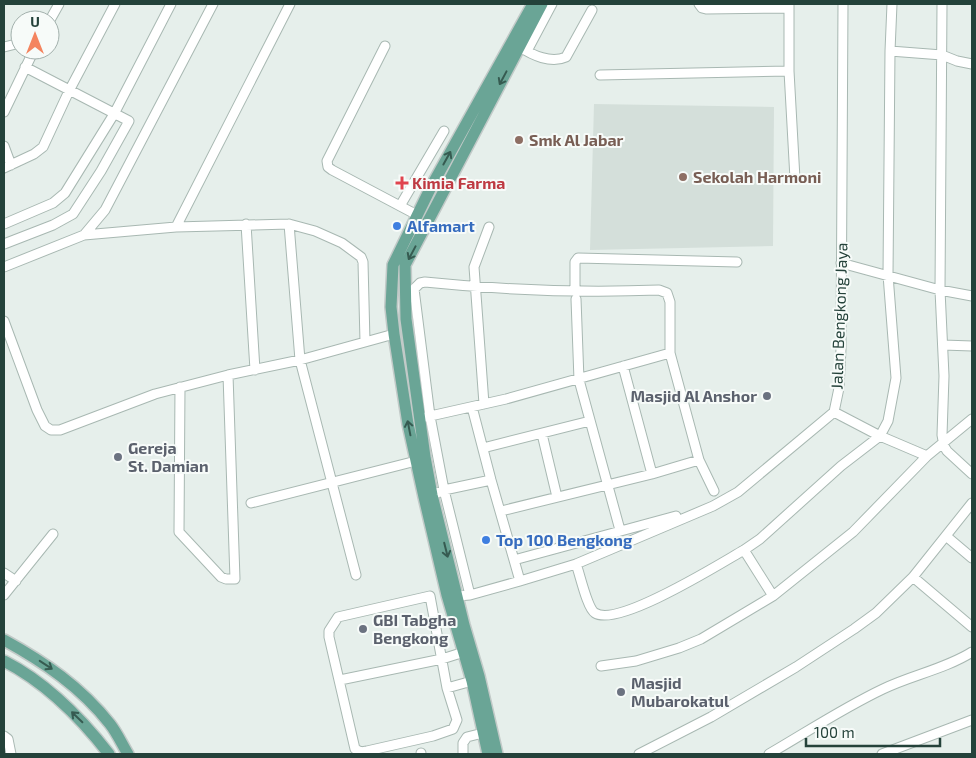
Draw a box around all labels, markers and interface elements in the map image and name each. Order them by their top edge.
north arrow [10,10,60,60]
text: U [30,13,40,30]
one-way arrow [498,70,508,85]
place label: Smk Al Jabar [529,130,624,149]
marker: Smk Al Jabar [513,134,525,146]
one-way arrow [443,151,453,165]
place label: Sekolah Harmoni [693,167,822,186]
marker: Sekolah Harmoni [677,171,689,183]
place label: Kimia Farma [412,173,505,192]
marker: Kimia Farma [396,177,408,189]
place label: Alfamart [407,216,475,235]
marker: Alfamart [391,220,403,232]
street label: Jalan Bengkong Jaya [826,242,851,390]
one-way arrow [407,245,416,260]
place label: Masjid Al Anshor [630,386,757,405]
marker: Masjid Al Anshor [761,390,773,402]
one-way arrow [404,421,414,437]
place label: Gereja St. Damian [128,438,209,475]
marker: Gereja St. Damian [112,451,124,463]
place label: Top 100 Bengkong [496,530,633,549]
marker: Top 100 Bengkong [480,534,492,546]
one-way arrow [442,542,451,558]
place label: GBI Tabgha Bengkong [373,610,456,647]
marker: GBI Tabgha Bengkong [357,623,369,635]
one-way arrow [38,660,52,670]
place label: Masjid Mubarokatul [631,673,730,710]
marker: Masjid Mubarokatul [615,686,627,698]
one-way arrow [71,711,83,723]
scale bar [806,716,940,748]
text: 100 m [814,723,855,741]

